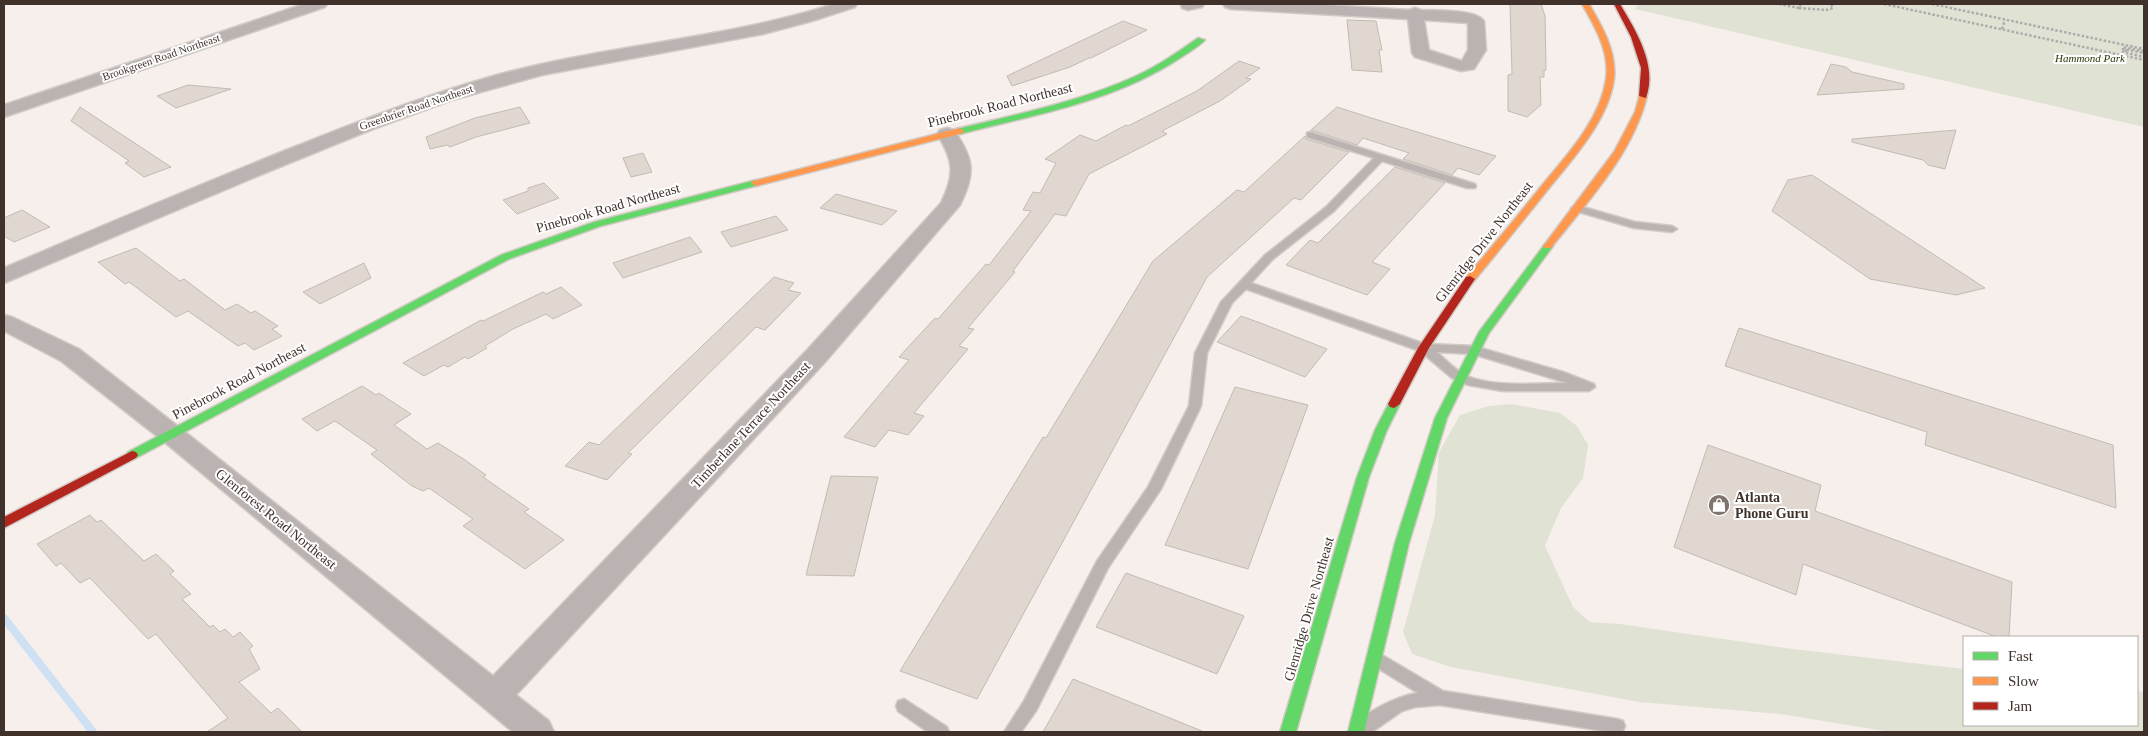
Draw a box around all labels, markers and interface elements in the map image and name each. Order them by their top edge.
street label: Brookgreen Road Northeast [101,31,221,83]
park label: Hammond Park [2054,52,2126,64]
street label: Pinebrook Road Northeast [926,80,1074,130]
street label: Greenbrier Road Northeast [358,82,474,132]
street label: Glenridge Drive Northeast [1432,178,1536,305]
street label: Pinebrook Road Northeast [535,180,682,236]
street label: Pinebrook Road Northeast [170,339,308,422]
street label: Timberlane Terrace Northeast [689,359,813,491]
street label: Glenforest Road Northeast [213,466,339,572]
place label: Atlanta Phone Guru [1735,490,1809,521]
shop icon: Atlanta Phone Guru [1707,493,1731,517]
street label: Glenridge Drive Northeast [1281,535,1337,683]
legend [1963,636,2138,726]
text: Fast [2008,648,2034,664]
text: Slow [2008,673,2039,689]
text: Jam [2008,698,2032,714]

